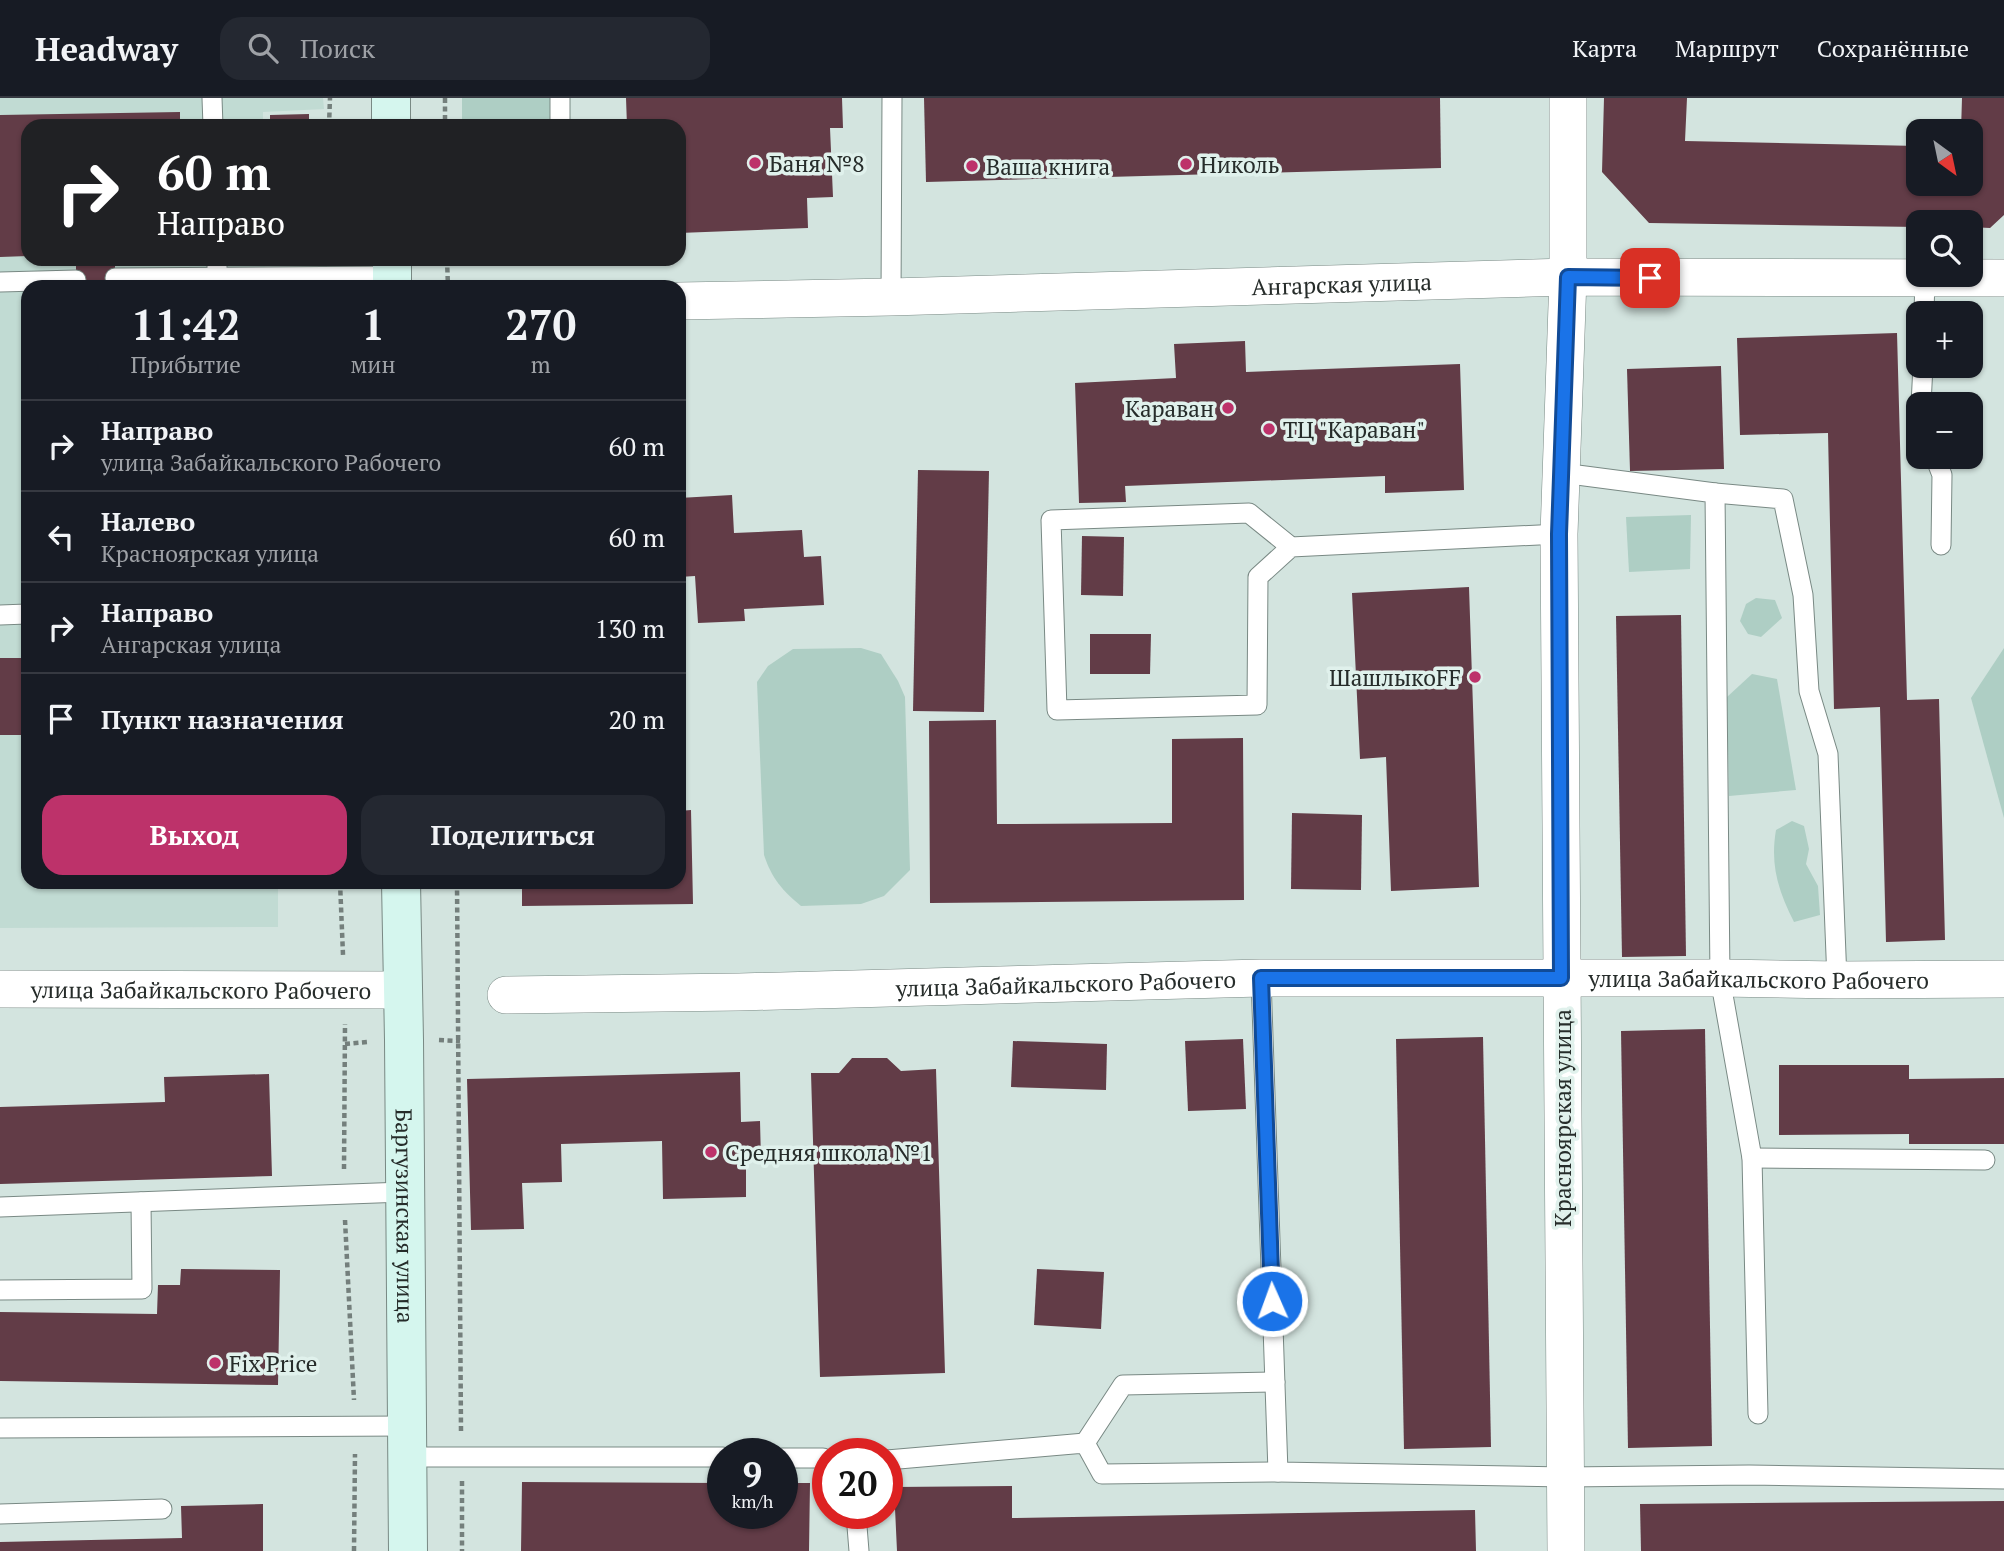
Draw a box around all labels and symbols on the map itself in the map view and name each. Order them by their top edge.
north arrow [1906,119,1983,196]
place label: Баня №8 [769,148,864,179]
place label: Николь [1200,149,1279,180]
place label: Ваша книга [986,151,1111,182]
marker: Баня №8 [747,155,763,171]
marker: Николь [1178,156,1194,172]
marker: Ваша книга [964,158,980,174]
pin [1620,248,1680,308]
street label: Ангарская улица [1251,266,1433,302]
place label: Караван [1125,393,1214,424]
marker: Караван [1220,400,1236,416]
place label: ТЦ "Караван" [1283,414,1425,445]
marker: ТЦ "Караван" [1261,421,1277,437]
place label: ШашлыкоFF [1329,662,1461,693]
marker: ШашлыкоFF [1467,669,1483,685]
street label: улица Забайкальского Рабочего [894,963,1236,1003]
street label: улица Забайкальского Рабочего [1588,963,1929,996]
street label: улица Забайкальского Рабочего [30,974,371,1005]
street label: Красноярская улица [1547,1009,1578,1227]
street label: Баргузинская улица [389,1108,422,1324]
place label: Средняя школа №1 [725,1137,933,1168]
marker: Средняя школа №1 [703,1144,719,1160]
position arrow [1235,1264,1309,1338]
place label: Fix Price [229,1348,317,1379]
marker: Fix Price [207,1355,223,1371]
speed limit sign: 20 [812,1438,903,1529]

